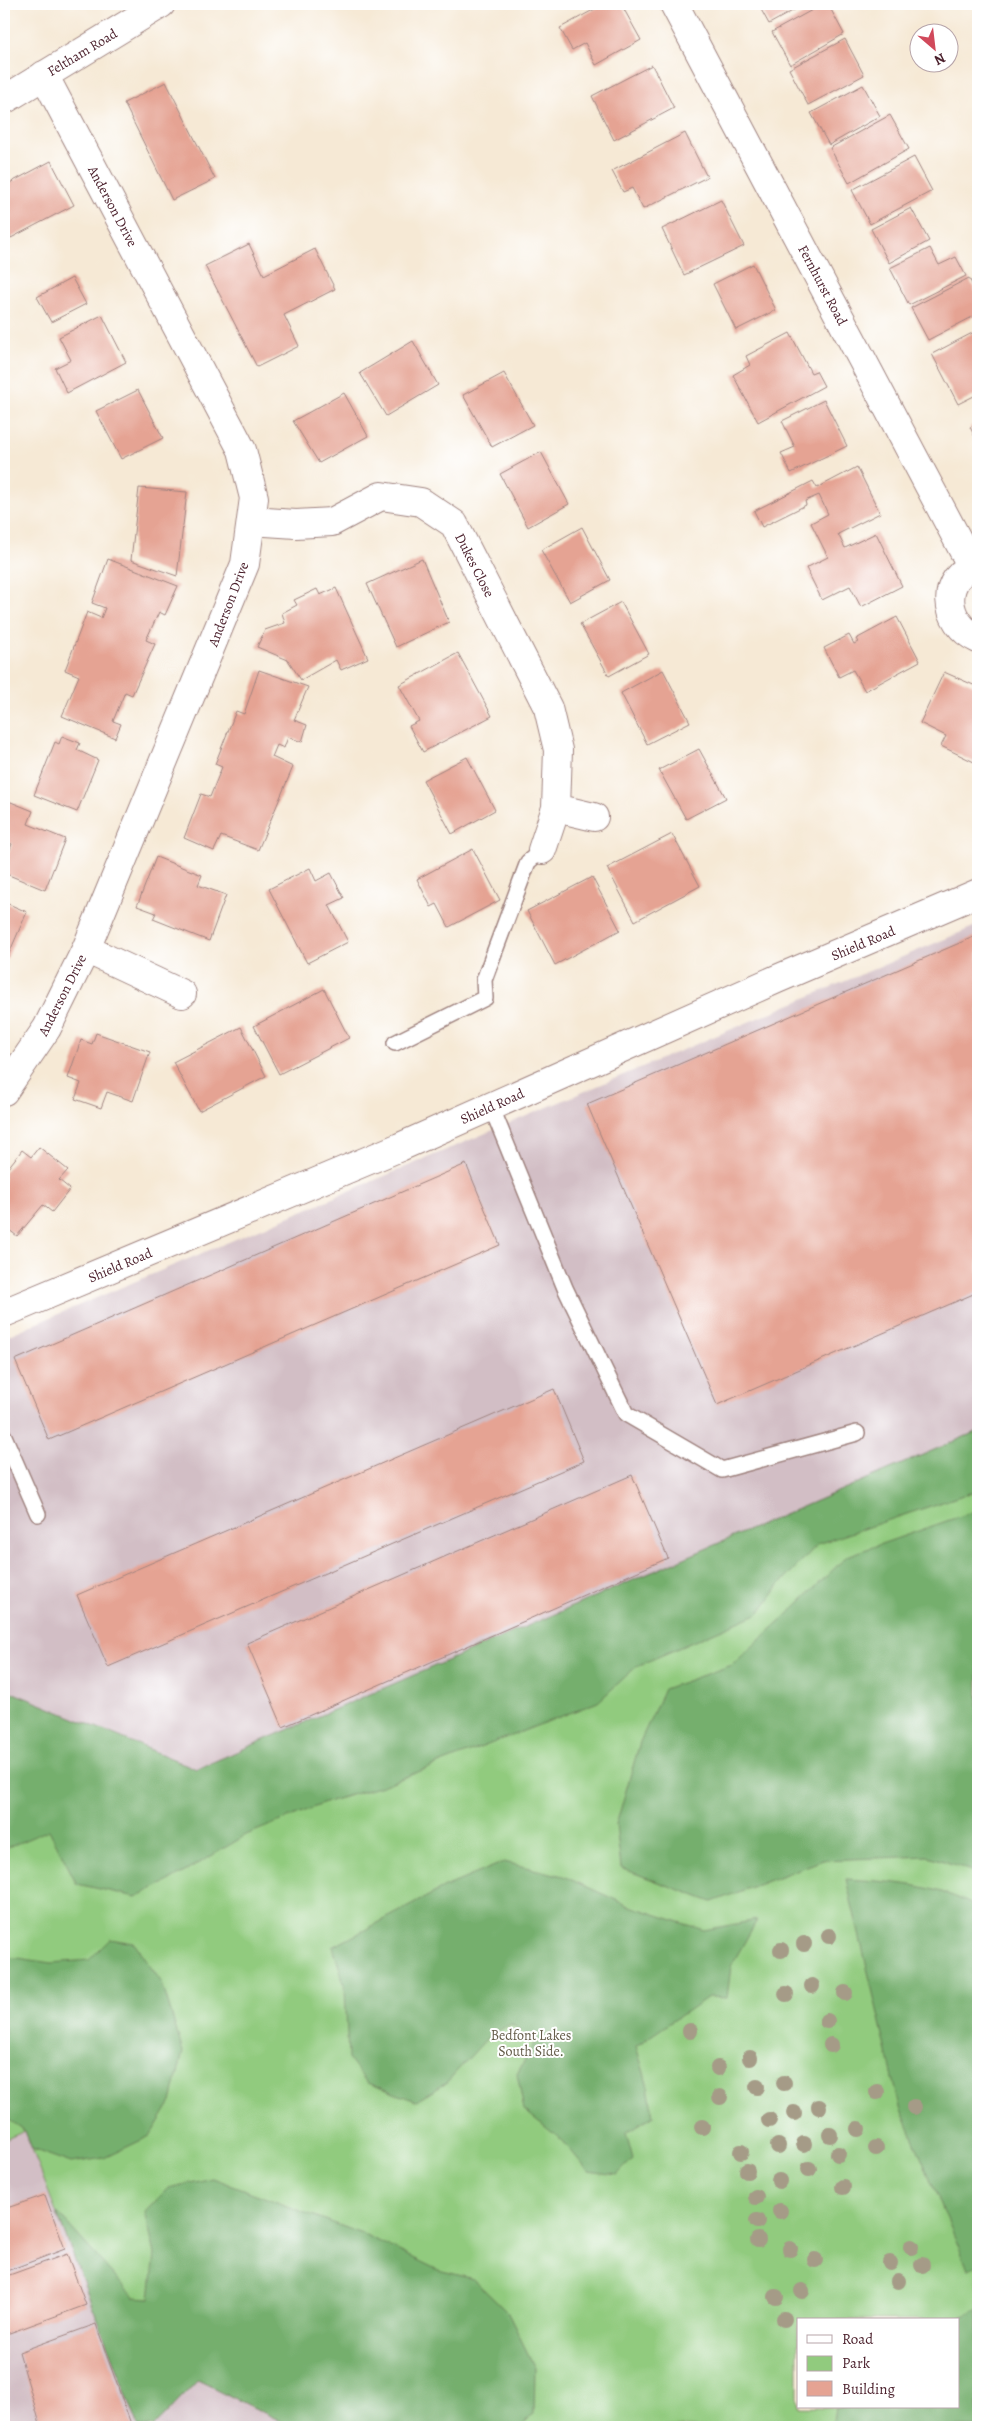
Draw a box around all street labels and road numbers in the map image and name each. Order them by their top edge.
street label: Feltham Road [44,24,121,81]
street label: Anderson Drive [83,162,142,250]
street label: Fernhurst Road [793,242,852,329]
street label: Dukes Close [450,530,499,601]
street label: Anderson Drive [203,559,253,650]
street label: Shield Road [828,921,899,965]
street label: Anderson Drive [33,951,91,1040]
street label: Shield Road [457,1084,527,1129]
street label: Shield Road [85,1243,156,1287]

